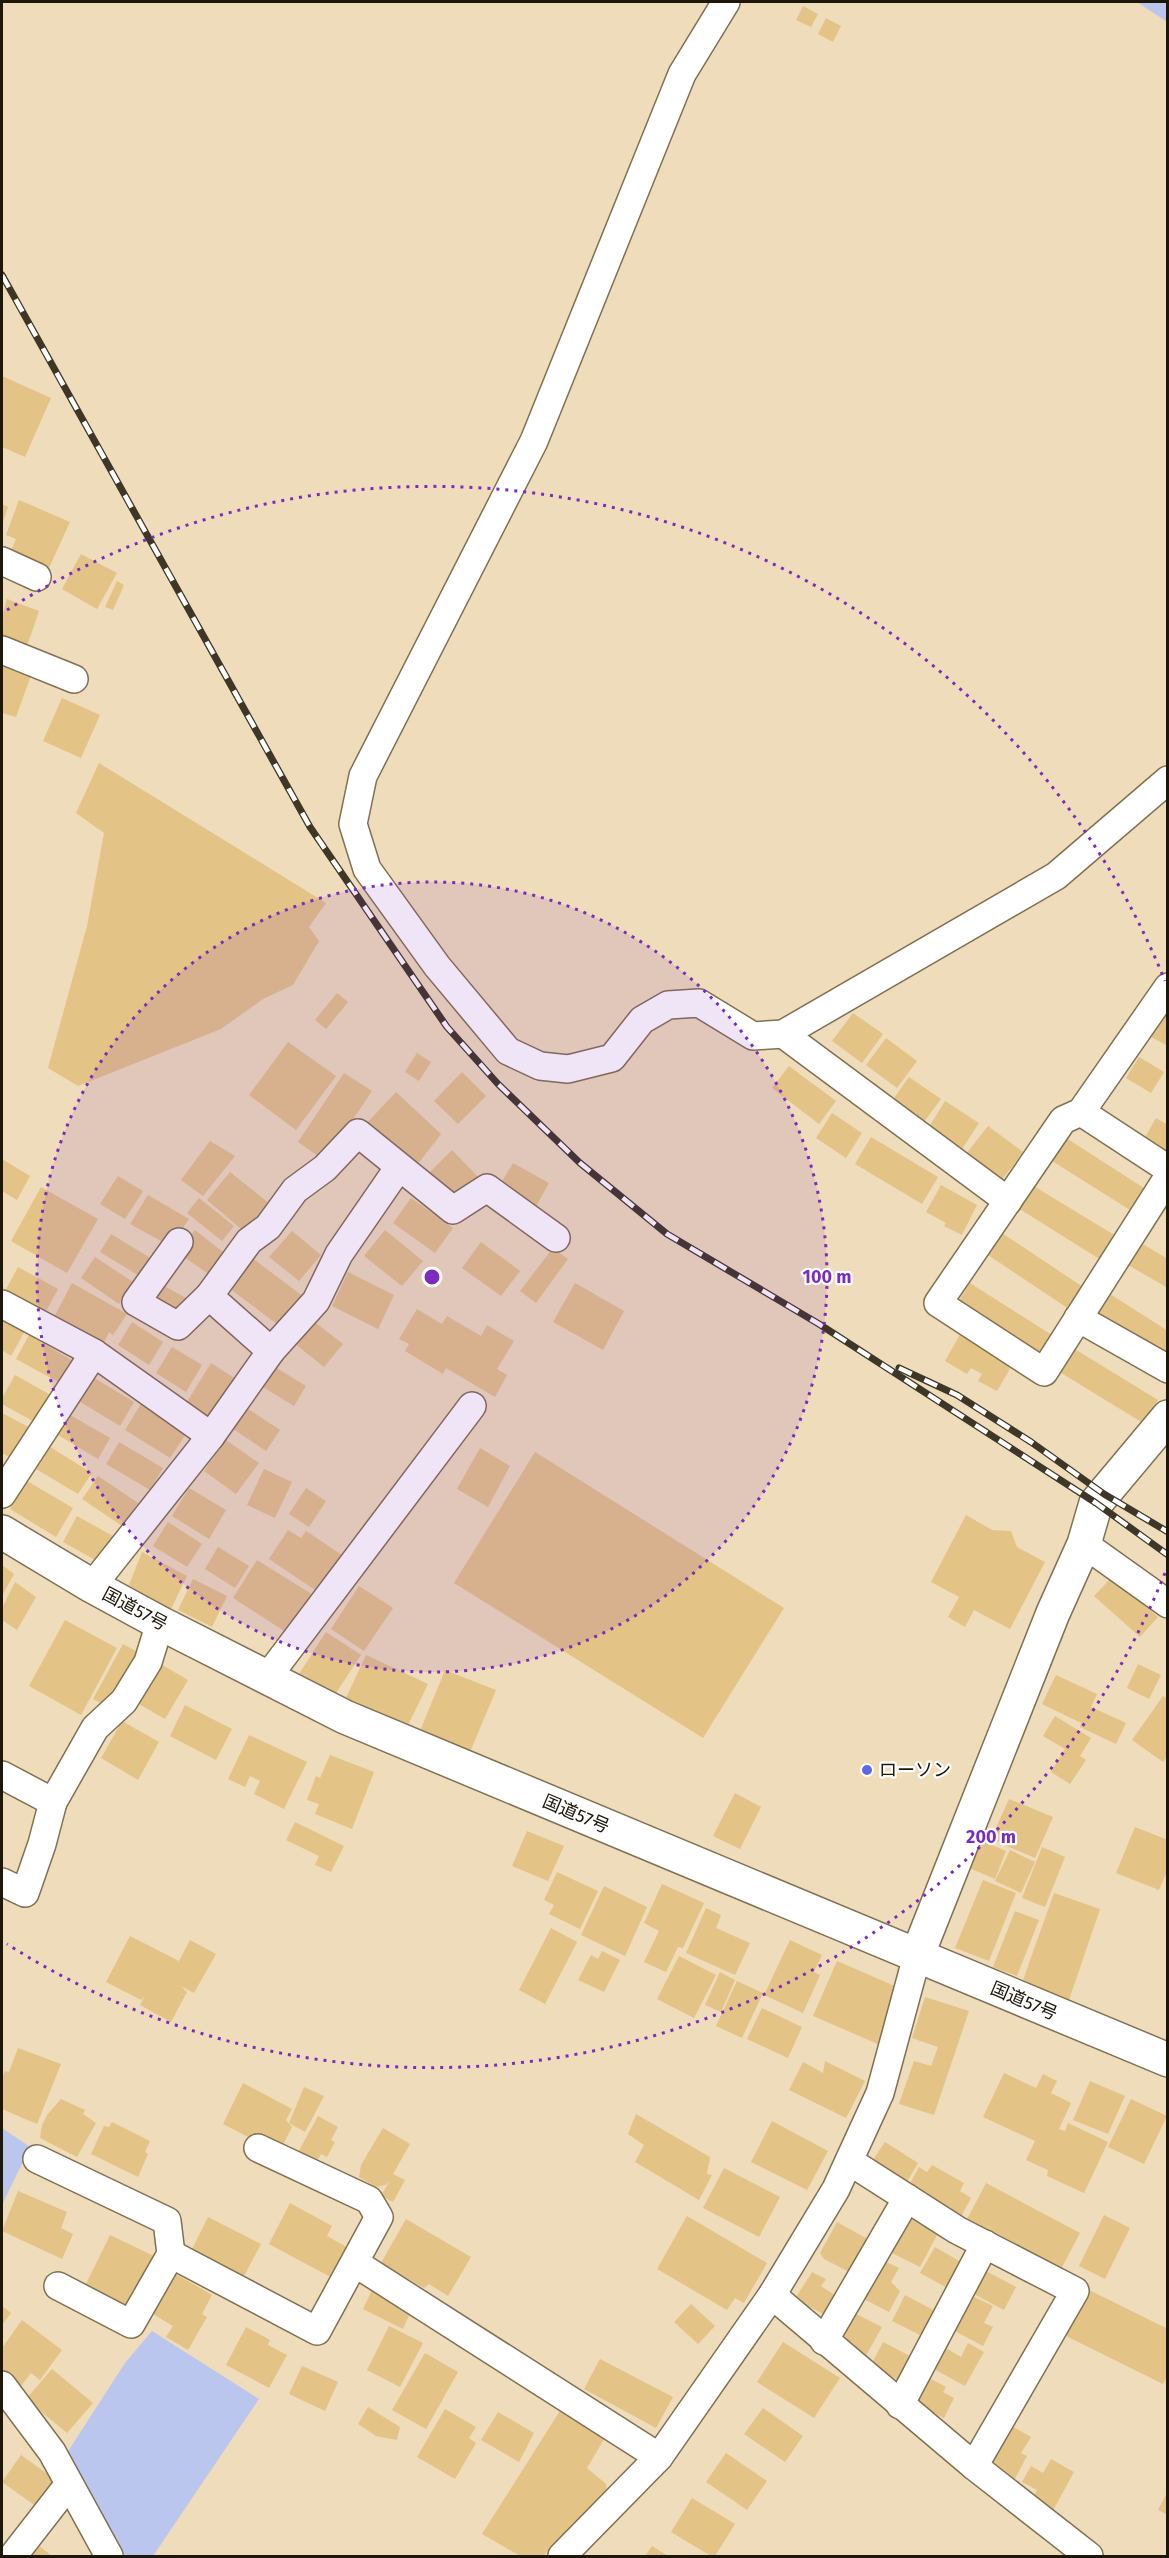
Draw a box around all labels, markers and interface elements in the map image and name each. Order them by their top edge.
text: 100 m [803,1266,851,1288]
centre of rings [422,1267,442,1287]
street label: 国道57号 [99,1583,171,1635]
place label: ローソン [879,1759,951,1781]
marker: ローソン [860,1763,874,1777]
street label: 国道57号 [539,1790,613,1838]
text: 200 m [966,1826,1016,1848]
street label: 国道57号 [987,1977,1061,2025]

